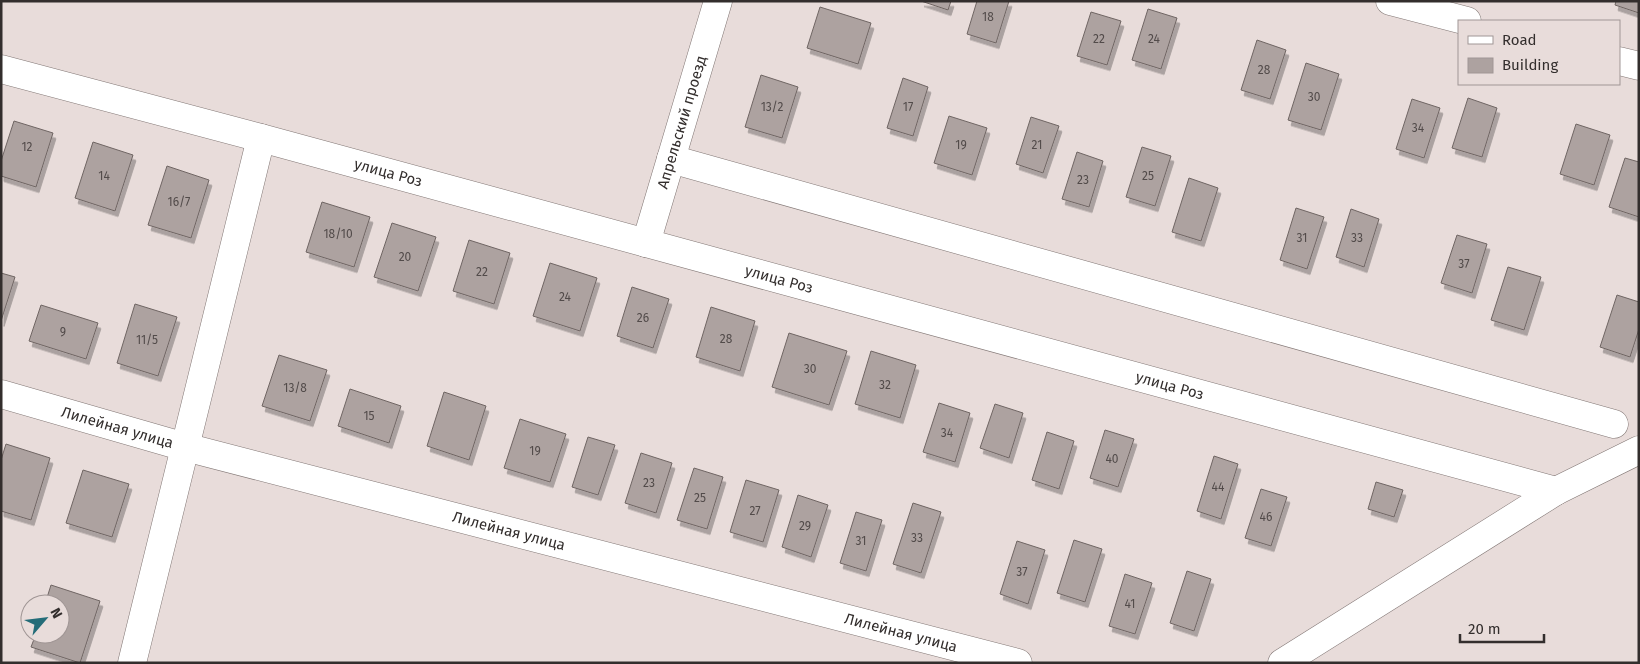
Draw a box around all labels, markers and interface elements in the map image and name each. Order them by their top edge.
house number: 18 [982,10,994,24]
legend [1458,20,1620,85]
text: Road [1502,31,1537,49]
house number: 22 [1093,32,1105,46]
house number: 24 [1148,32,1161,46]
street label: Апрельский проезд [654,54,710,191]
text: Building [1502,56,1558,74]
house number: 28 [1258,63,1271,77]
house number: 30 [1308,90,1321,104]
house number: 13/2 [761,100,783,114]
house number: 17 [903,100,913,114]
house number: 34 [1412,121,1425,135]
house number: 19 [955,138,967,152]
house number: 21 [1032,138,1042,152]
house number: 12 [21,140,33,154]
street label: улица Роз [352,155,424,191]
house number: 14 [98,169,110,183]
house number: 25 [1142,169,1154,183]
house number: 23 [1077,173,1089,187]
house number: 16/7 [168,195,190,209]
house number: 18/10 [323,227,353,241]
house number: 31 [1297,231,1307,245]
house number: 33 [1351,231,1363,245]
house number: 20 [399,250,412,264]
house number: 37 [1458,257,1470,271]
street label: улица Роз [743,261,815,297]
house number: 22 [476,265,488,279]
house number: 24 [559,290,572,304]
house number: 26 [637,311,649,325]
house number: 9 [60,325,66,339]
house number: 28 [720,332,733,346]
house number: 11/5 [136,333,158,347]
house number: 30 [804,362,817,376]
street label: улица Роз [1134,368,1206,404]
house number: 32 [879,378,891,392]
house number: 13/8 [283,381,307,395]
street label: Лилейная улица [59,403,175,452]
house number: 15 [363,409,375,423]
house number: 34 [941,426,954,440]
house number: 19 [529,444,541,458]
house number: 40 [1105,452,1119,466]
house number: 23 [643,476,655,490]
house number: 44 [1212,480,1225,494]
house number: 25 [694,491,706,505]
house number: 27 [749,504,761,518]
street label: Лилейная улица [450,508,567,554]
house number: 46 [1260,510,1272,524]
house number: 29 [799,519,811,533]
house number: 33 [911,531,923,545]
house number: 31 [856,534,866,548]
house number: 37 [1016,565,1028,579]
north arrow [20,594,70,644]
house number: 41 [1125,597,1135,611]
text: N [46,605,66,621]
street label: Лилейная улица [842,609,959,656]
scale bar [1460,612,1544,644]
text: 20 m [1468,620,1501,638]

